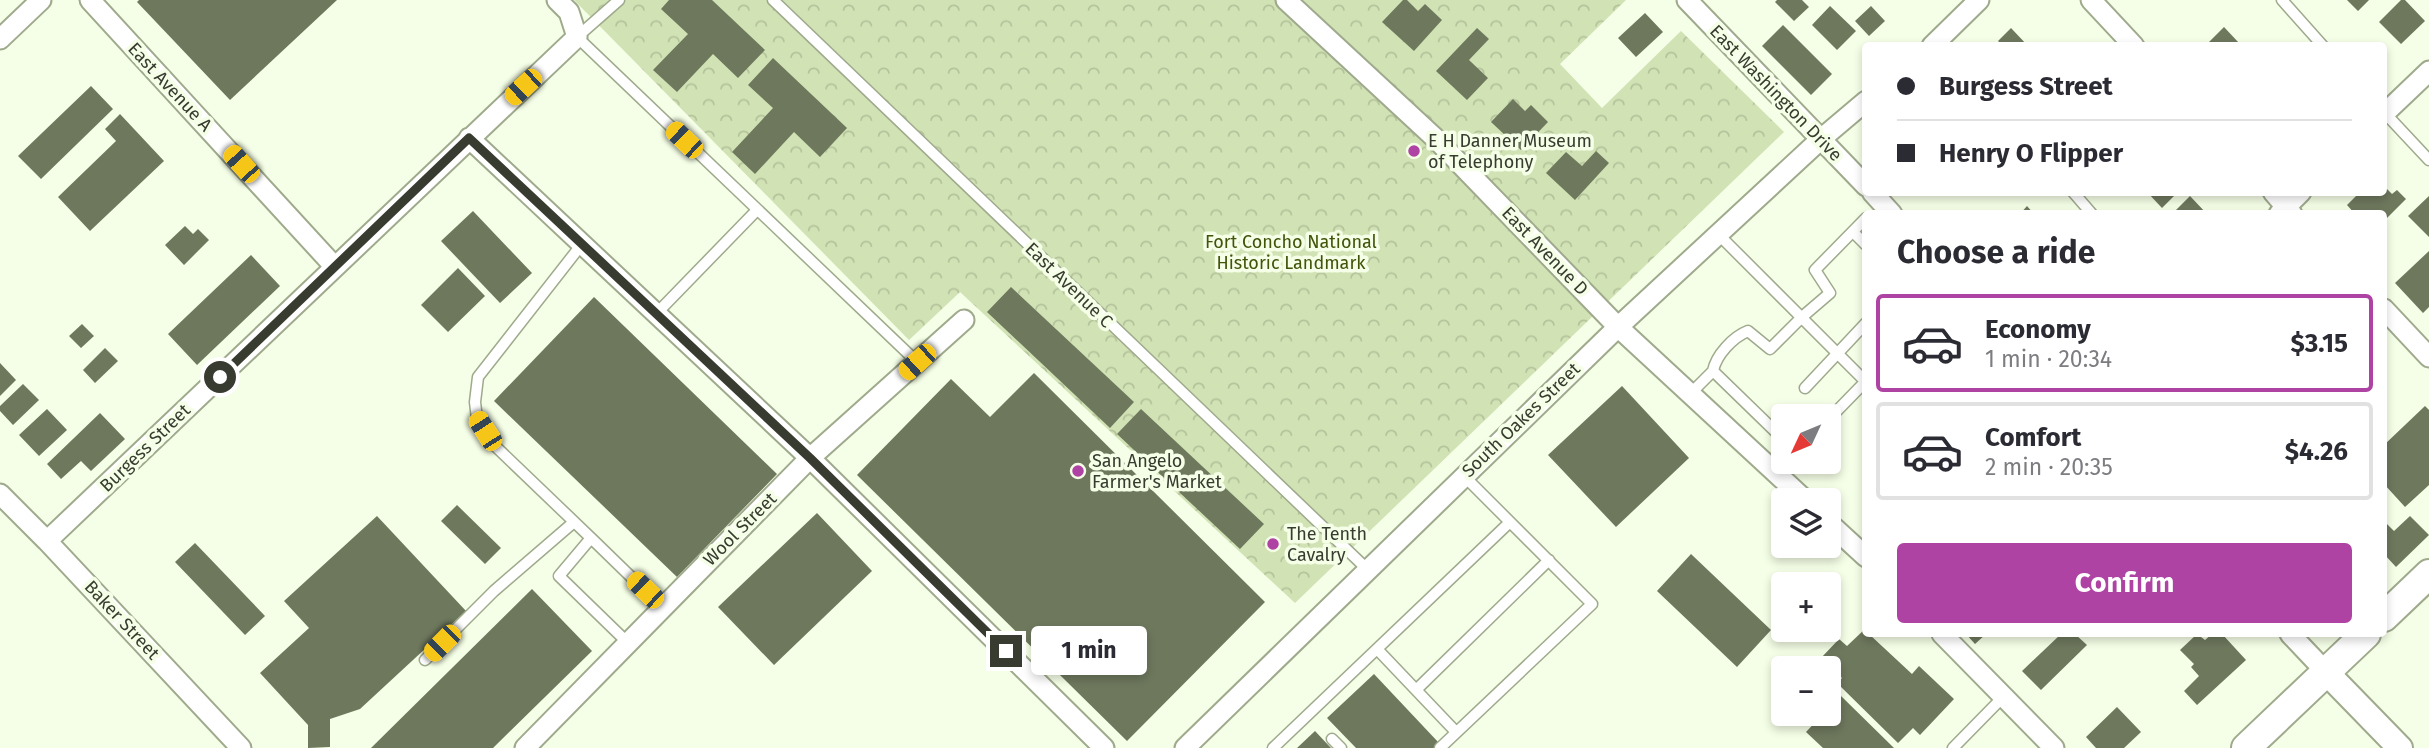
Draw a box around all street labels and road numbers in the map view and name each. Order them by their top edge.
street label: East Washington Drive [1705,20,1847,166]
street label: East Avenue A [123,38,217,137]
street label: East Avenue D [1497,202,1593,300]
street label: East Avenue C [1021,238,1117,332]
street label: South Oakes Street [1457,358,1585,482]
street label: Burgess Street [95,399,195,497]
street label: Wool Street [699,487,782,570]
street label: Baker Street [80,576,165,664]

